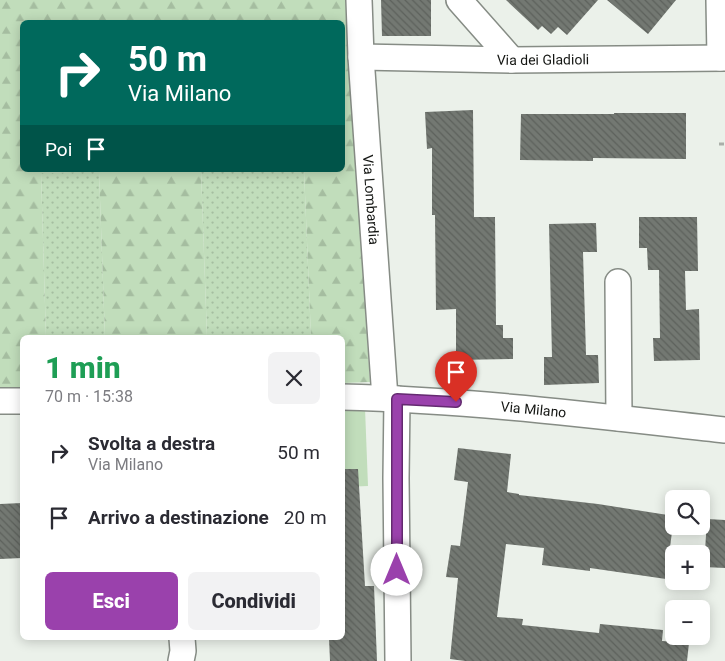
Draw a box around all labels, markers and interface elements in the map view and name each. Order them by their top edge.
text: 50 m [128,39,207,80]
icon: right [45,40,110,105]
street label: Via dei Gladioli [497,51,589,68]
text: Via Milano [128,81,231,106]
icon: arrive [82,135,110,163]
text: Poi [45,138,72,161]
street label: Via Lombardia [360,154,382,245]
text: 1 min [45,350,121,385]
pin [435,351,477,402]
button: close [268,352,320,404]
icon: arrive [442,358,470,386]
text: 70 m · 15:38 [45,387,133,406]
street label: Via Milano [500,398,567,421]
text: Svolta a destra [88,432,215,455]
icon: right [45,439,73,467]
text: 50 m [277,441,320,464]
text: Via Milano [88,455,163,474]
map controls [665,490,710,645]
button: search [665,490,710,535]
icon: arrive [45,504,73,532]
text: Arrivo a destinazione [88,506,269,529]
text: 20 m [284,506,327,529]
position arrow [370,543,422,595]
button: + [665,545,710,590]
button: Esci [45,572,178,630]
button: Condividi [188,572,320,630]
button: − [665,600,710,645]

